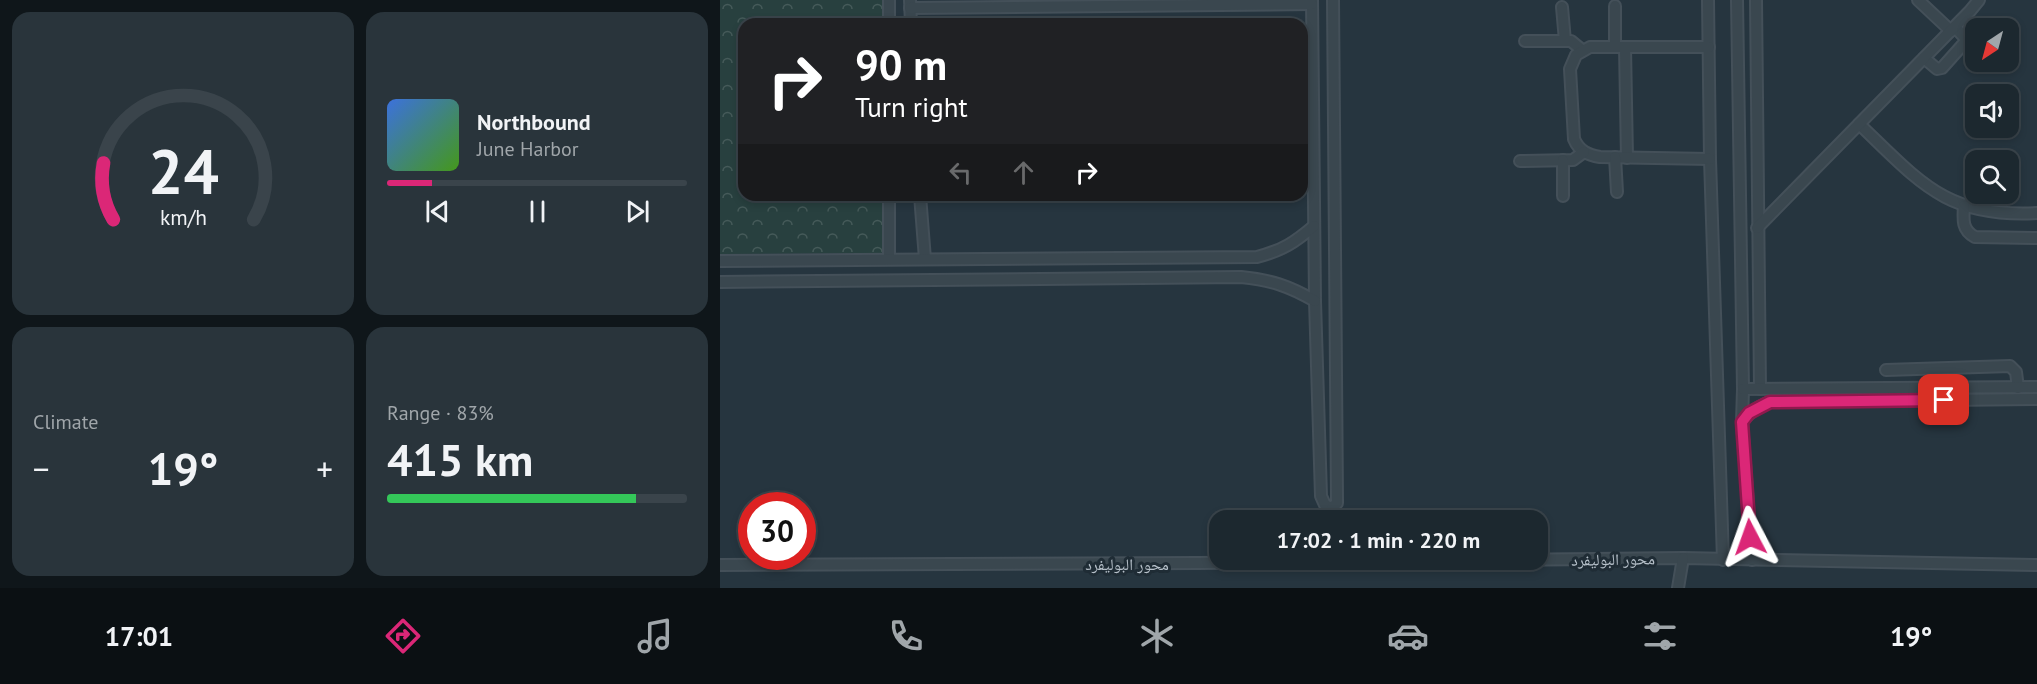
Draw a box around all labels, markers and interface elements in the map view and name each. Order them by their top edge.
north arrow [1965,18,2019,72]
map controls [1965,18,2019,204]
text: 90 m [855,37,947,92]
icon: right [756,42,834,120]
button: sound [1965,84,2019,138]
text: Turn right [855,90,968,124]
text: Northbound [477,108,591,136]
text: 24 [148,131,218,212]
text: June Harbor [477,136,579,162]
button: search [1965,150,2019,204]
icon: left [944,156,977,189]
icon: ahead [1007,156,1040,189]
icon: right [1070,156,1103,189]
icon: previous [421,195,454,228]
icon: pause [521,195,554,228]
icon: next [621,195,654,228]
text: km/h [159,204,206,232]
pin [1918,374,1969,425]
icon: arrive [1927,383,1960,416]
text: Range · 83% [387,400,494,426]
text: Climate [33,409,99,435]
text: 415 km [387,430,533,488]
text: 19° [148,439,218,497]
text: − [33,447,50,490]
text: + [316,447,333,490]
speed limit sign: 30 [738,492,816,570]
position arrow [1718,505,1782,569]
text: 17:02 · 1 min · 220 m [1277,526,1480,554]
street label: محور البوليفرد [1571,548,1655,570]
street label: محور البوليفرد [1085,554,1169,574]
icon: directions [382,615,424,657]
icon: music [634,615,676,657]
icon: phone [885,615,927,657]
icon: climate [1136,615,1178,657]
icon: car [1387,615,1429,657]
icon: filters [1639,615,1681,657]
text: 17:01 [105,619,173,653]
text: 19° [1890,619,1932,653]

